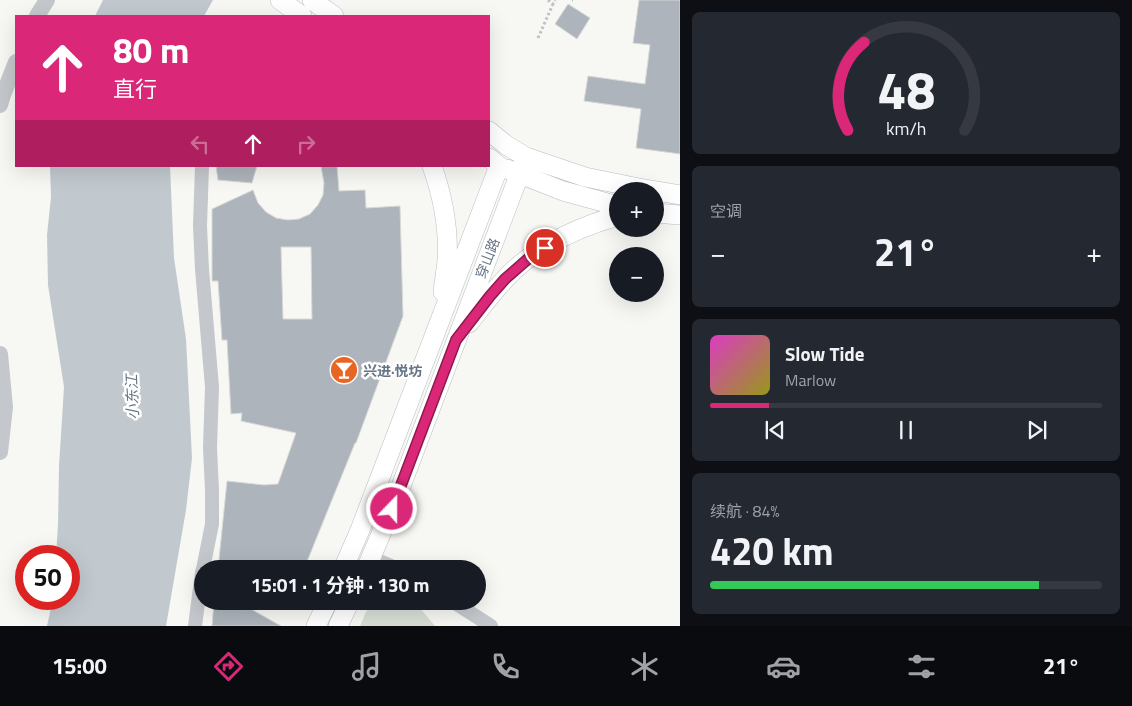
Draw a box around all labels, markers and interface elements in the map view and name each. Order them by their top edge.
text: 80 m [113,23,189,77]
icon: ahead [30,35,95,100]
text: 48 [877,50,935,129]
text: 直行 [113,72,157,106]
text: km/h [886,115,926,142]
icon: left [186,130,214,158]
icon: ahead [239,130,267,158]
icon: right [292,130,320,158]
map controls [609,182,664,302]
button: + [609,182,664,237]
text: 空调 [710,199,742,223]
text: 21° [874,223,938,281]
pin [524,227,566,269]
text: − [710,231,726,274]
text: + [1086,231,1102,274]
icon: arrive [531,234,559,262]
street label: 穿山路 [470,235,504,281]
button: − [609,247,664,302]
text: Slow Tide [785,339,864,368]
bar icon: 兴进·悦坊 [329,355,359,385]
place label: 兴进·悦坊 [363,360,423,381]
text: Marlow [785,368,836,392]
water label: 小东江 [120,372,144,420]
icon: previous [761,416,789,444]
icon: pause [892,416,920,444]
icon: next [1023,416,1051,444]
position arrow [365,482,417,534]
text: 续航 · 84% [710,499,779,523]
text: 420 km [710,522,834,580]
speed limit sign: 50 [15,545,80,610]
text: 15:01 · 1 分钟 · 130 m [251,570,429,599]
text: 15:00 [52,649,107,683]
icon: directions [211,649,246,684]
icon: music [349,649,384,684]
icon: phone [488,649,523,684]
icon: climate [627,649,662,684]
icon: car [766,649,801,684]
icon: filters [904,649,939,684]
text: 21° [1043,649,1080,683]

